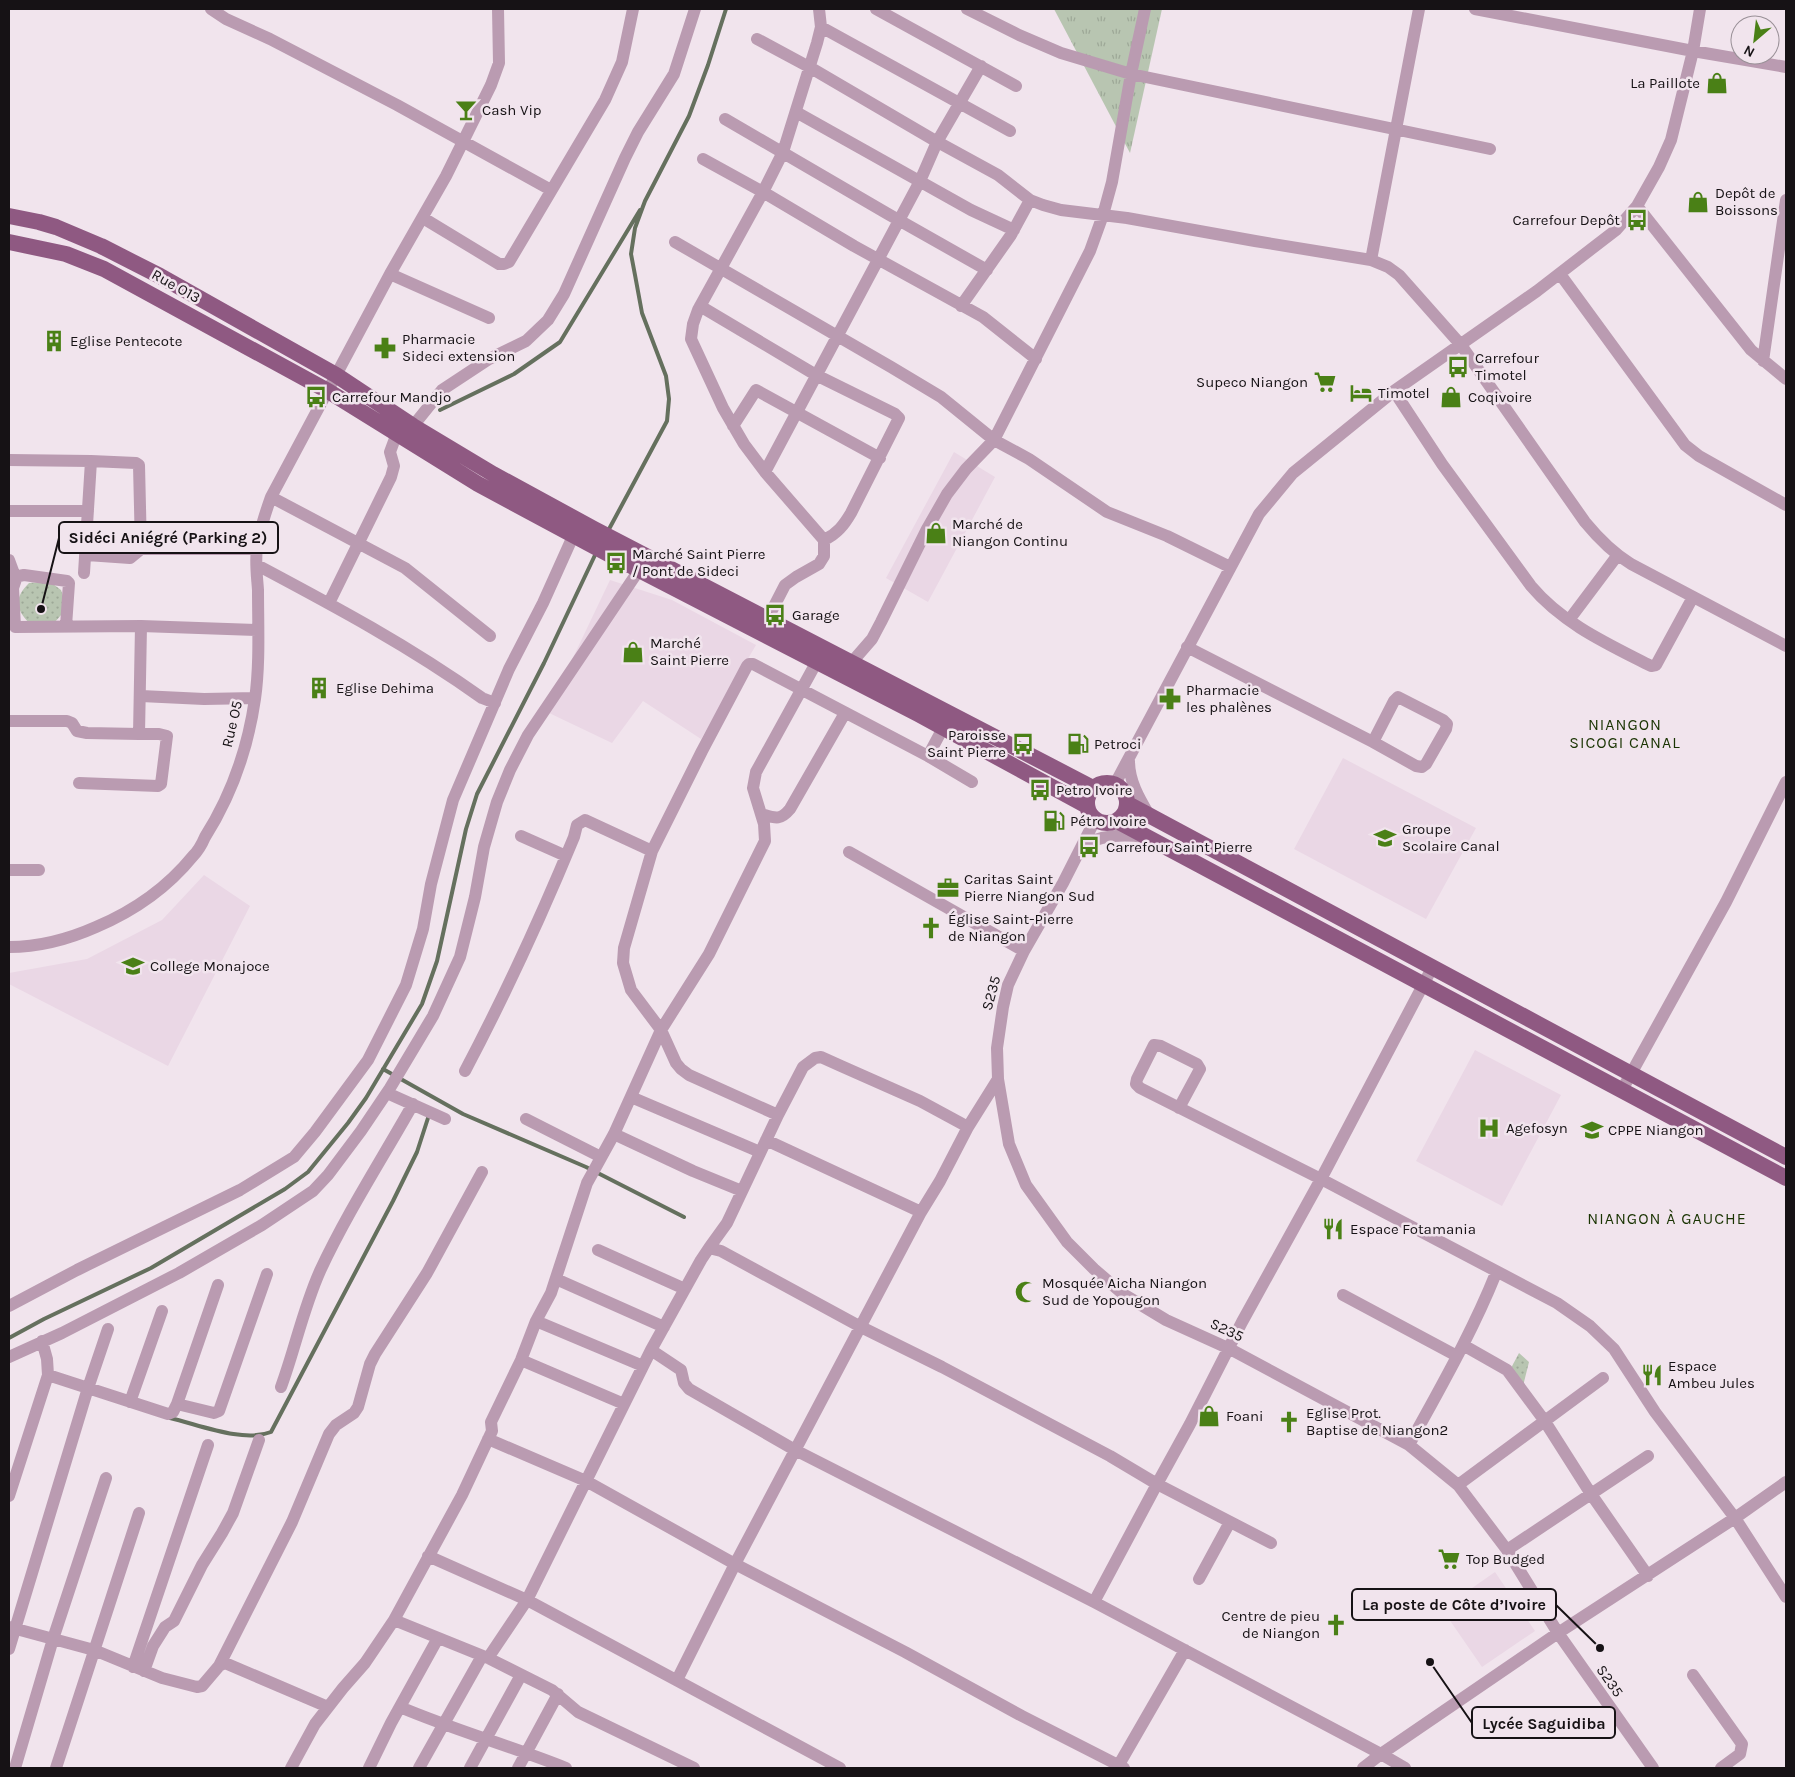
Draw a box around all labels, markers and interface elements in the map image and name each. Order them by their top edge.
north arrow [1730,15,1780,65]
text: N [1741,41,1758,61]
shop icon: La Paillote [1704,70,1730,96]
place label: La Paillote [1630,74,1700,92]
bar icon: Cash Vip [453,97,479,123]
place label: Cash Vip [482,101,542,119]
place label: Depôt de Boissons [1715,184,1778,219]
shop icon: Depôt de Boissons [1685,189,1711,215]
bus stop icon: Carrefour Depôt [1624,207,1650,233]
place label: Carrefour Depôt [1512,211,1620,229]
street label: Rue O13 [148,265,204,307]
building icon: Eglise Pentecote [41,328,67,354]
place label: Pharmacie Sideci extension [402,330,515,365]
place label: Eglise Pentecote [70,332,182,350]
pharmacy icon: Pharmacie Sideci extension [372,335,398,361]
place label: Carrefour Timotel [1475,349,1539,384]
bus stop icon: Carrefour Timotel [1445,354,1471,380]
supermarket icon: Supeco Niangon [1312,369,1338,395]
place label: Supeco Niangon [1196,373,1308,391]
hotel icon: Timotel [1348,380,1374,406]
bus stop icon: Carrefour Mandjo [303,384,329,410]
place label: Timotel [1378,384,1430,402]
shop icon: Coqivoire [1438,384,1464,410]
place label: Carrefour Mandjo [332,388,451,406]
place label: Coqivoire [1468,388,1532,406]
place label: Marché de Niangon Continu [952,515,1068,550]
shop icon: Marché de Niangon Continu [923,520,949,546]
callout: Sidéci Aniégré (Parking 2) [59,522,278,553]
text: Sidéci Aniégré (Parking 2) [69,528,267,547]
place label: Marché Saint Pierre / Pont de Sideci [632,545,766,580]
bus stop icon: Marché Saint Pierre / Pont de Sideci [603,550,629,576]
bus stop icon: Garage [762,602,788,628]
place label: Garage [792,606,840,624]
place label: Marché Saint Pierre [650,634,729,669]
shop icon: Marché Saint Pierre [620,639,646,665]
building icon: Eglise Dehima [306,675,332,701]
place label: Eglise Dehima [336,679,434,697]
place label: Pharmacie les phalènes [1186,681,1272,716]
pharmacy icon: Pharmacie les phalènes [1157,686,1183,712]
street label: Rue O5 [218,699,246,749]
district label: NIANGON SICOGI CANAL [1569,715,1681,752]
place label: Paroisse Saint Pierre [927,726,1006,761]
bus stop icon: Paroisse Saint Pierre [1010,731,1036,757]
fuel station icon: Petroci [1065,731,1091,757]
place label: Petroci [1094,735,1141,753]
bus stop icon: Petro Ivoire [1027,777,1053,803]
place label: Petro Ivoire [1056,781,1132,799]
fuel station icon: Pétro Ivoire [1041,808,1067,834]
place label: Pétro Ivoire [1070,812,1146,830]
place label: Groupe Scolaire Canal [1402,820,1500,855]
school or university icon: Groupe Scolaire Canal [1372,825,1398,851]
bus stop icon: Carrefour Saint Pierre [1076,834,1102,860]
place label: Carrefour Saint Pierre [1106,838,1252,856]
place label: Caritas Saint Pierre Niangon Sud [964,870,1095,905]
office icon: Caritas Saint Pierre Niangon Sud [935,875,961,901]
place label: Église Saint-Pierre de Niangon [948,910,1073,945]
church icon: Église Saint-Pierre de Niangon [918,915,944,941]
school or university icon: College Monajoce [120,953,146,979]
place label: College Monajoce [150,957,270,975]
street label: S235 [978,974,1004,1012]
hospital icon: Agefosyn [1476,1115,1502,1141]
school or university icon: CPPE Niangon [1579,1117,1605,1143]
place label: Agefosyn [1506,1119,1568,1137]
place label: CPPE Niangon [1608,1121,1704,1139]
district label: NIANGON À GAUCHE [1587,1209,1747,1228]
restaurant icon: Espace Fotamania [1320,1216,1346,1242]
place label: Espace Fotamania [1350,1220,1476,1238]
place label: Mosquée Aicha Niangon Sud de Yopougon [1042,1274,1207,1309]
mosque icon: Mosquée Aicha Niangon Sud de Yopougon [1013,1279,1039,1305]
street label: S235 [1207,1314,1247,1346]
place label: Espace Ambeu Jules [1668,1357,1755,1392]
restaurant icon: Espace Ambeu Jules [1639,1362,1665,1388]
shop icon: Foani [1196,1403,1222,1429]
place label: Eglise Prot. Baptise de Niangon2 [1306,1404,1448,1439]
place label: Foani [1226,1407,1263,1425]
church icon: Eglise Prot. Baptise de Niangon2 [1276,1409,1302,1435]
supermarket icon: Top Budged [1436,1546,1462,1572]
place label: Top Budged [1466,1550,1545,1568]
callout: La poste de Côte d’Ivoire [1352,1589,1556,1620]
text: La poste de Côte d’Ivoire [1362,1595,1546,1614]
place label: Centre de pieu de Niangon [1222,1607,1320,1642]
church icon: Centre de pieu de Niangon [1323,1612,1349,1638]
street label: S235 [1593,1661,1627,1701]
callout: Lycée Saguidiba [1472,1707,1615,1738]
text: Lycée Saguidiba [1482,1714,1606,1733]

